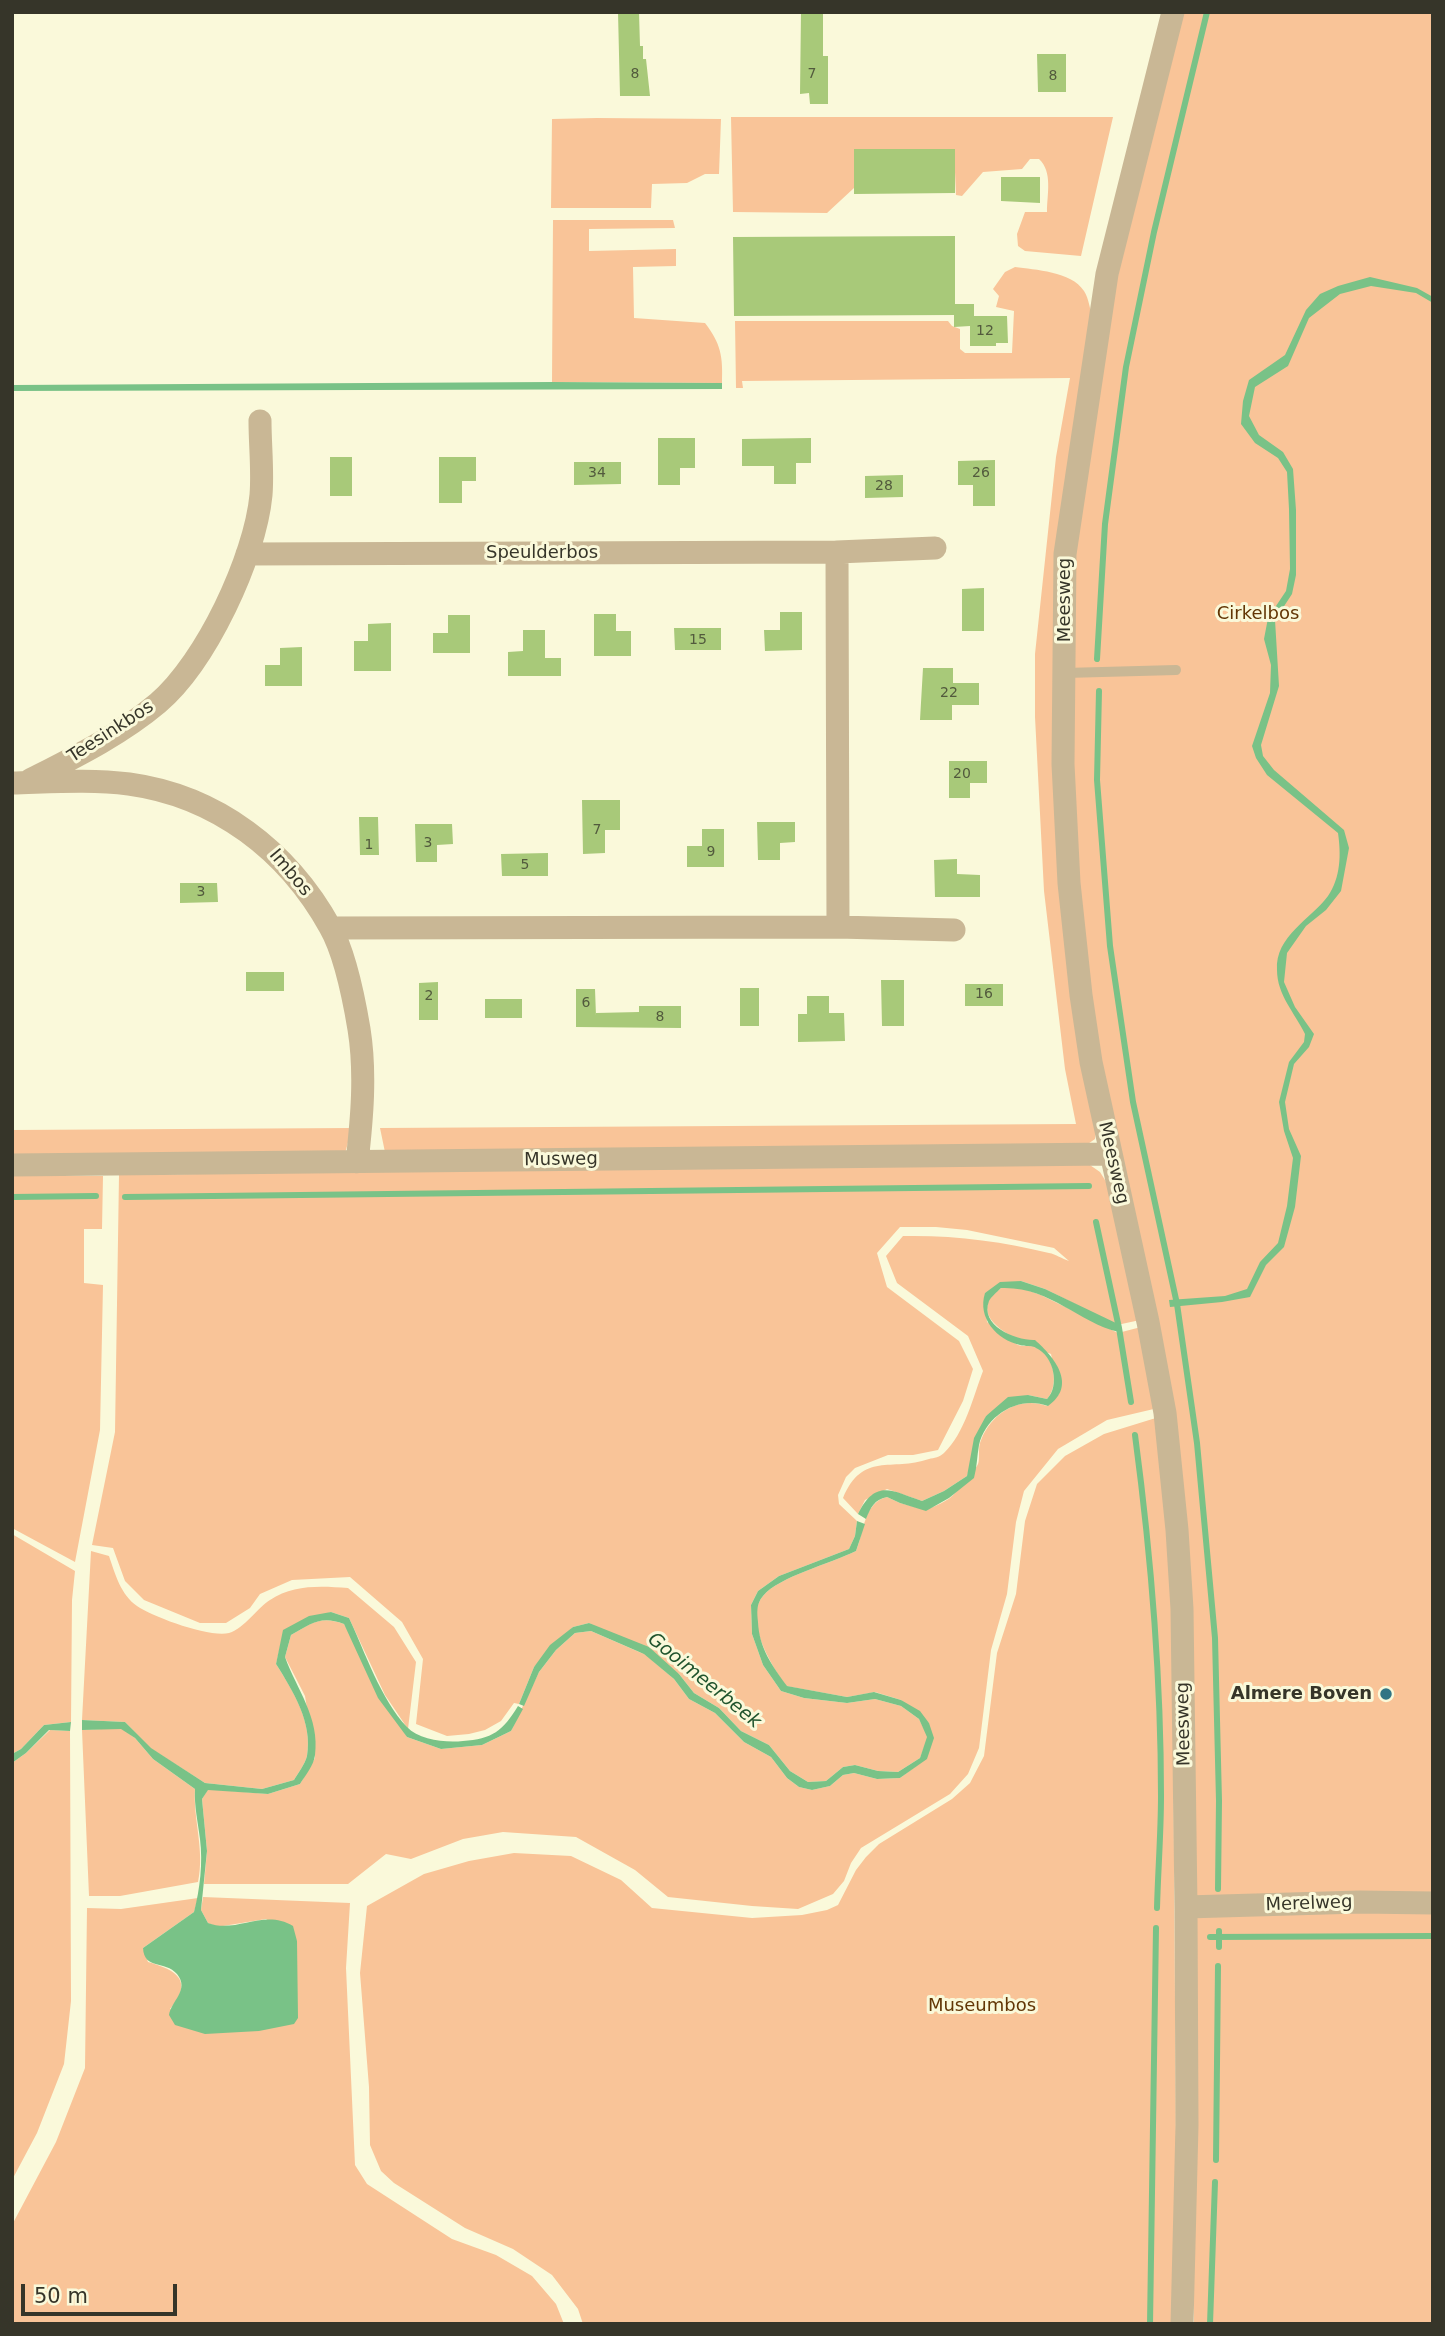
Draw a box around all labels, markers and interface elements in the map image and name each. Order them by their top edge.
house number: 8 [631,66,639,82]
house number: 7 [808,66,816,82]
house number: 8 [1049,68,1057,84]
house number: 12 [976,323,994,339]
house number: 34 [588,465,606,481]
house number: 26 [972,465,990,481]
house number: 28 [875,478,893,494]
street label: Speulderbos [486,542,598,564]
street label: Meesweg [1054,558,1076,642]
park label: Cirkelbos [1217,603,1299,625]
house number: 15 [689,632,707,648]
house number: 22 [940,685,958,701]
street label: Teesinkbos [64,696,158,768]
house number: 20 [953,766,971,782]
house number: 7 [593,822,601,838]
house number: 3 [424,835,432,851]
house number: 1 [365,837,373,853]
house number: 9 [707,844,715,860]
street label: Imbos [264,845,316,901]
house number: 5 [521,857,529,873]
house number: 3 [197,884,205,900]
house number: 16 [975,986,993,1002]
house number: 2 [425,988,433,1004]
house number: 6 [582,995,590,1011]
house number: 8 [656,1009,664,1025]
street label: Meesweg [1093,1120,1133,1206]
street label: Musweg [524,1149,598,1171]
water label: Gooimeerbeek [643,1628,765,1734]
street label: Meesweg [1172,1682,1196,1766]
place label: Almere Boven [1231,1683,1372,1705]
marker: Almere Boven [1378,1686,1394,1702]
street label: Merelweg [1265,1892,1353,1916]
park label: Museumbos [928,1995,1036,2017]
scale bar [24,2270,180,2314]
text: 50 m [34,2284,88,2308]

